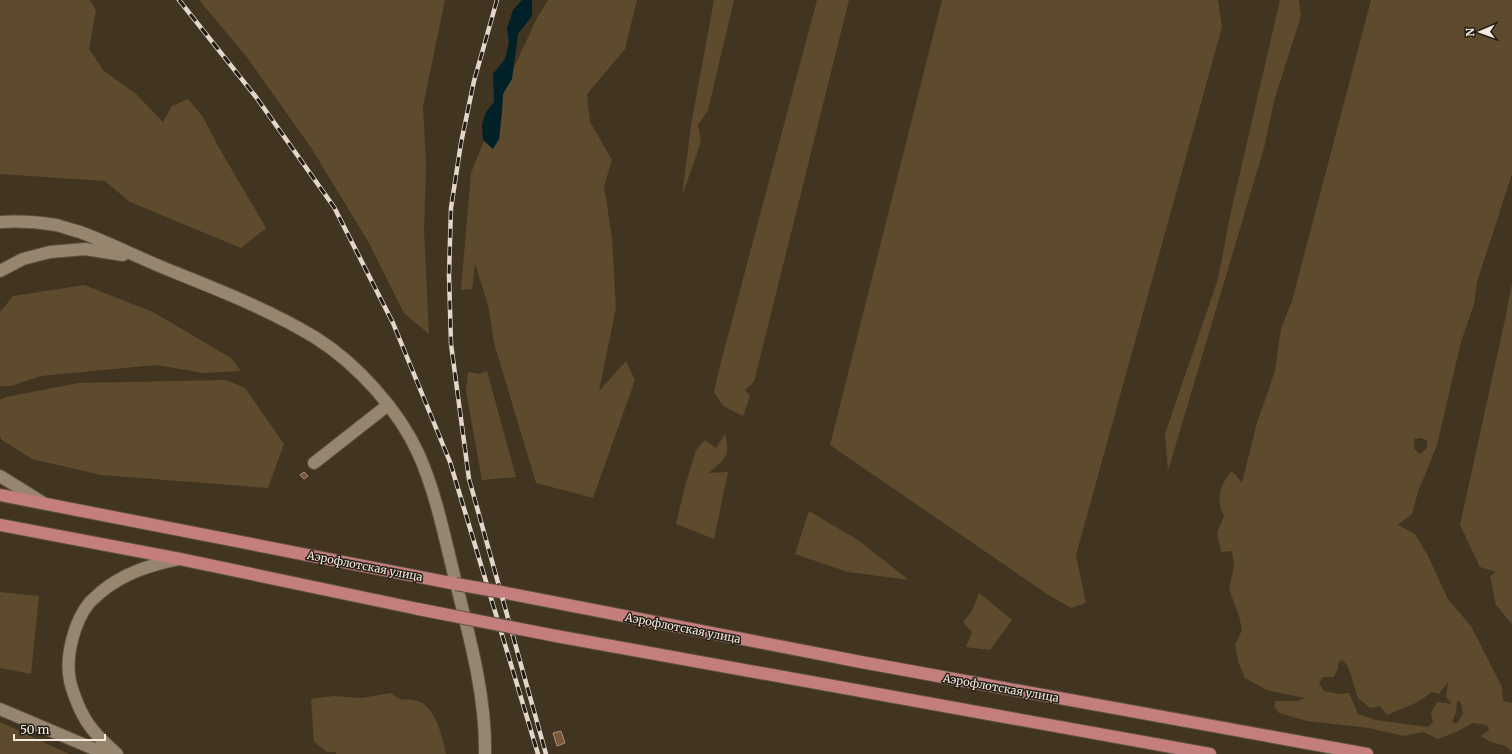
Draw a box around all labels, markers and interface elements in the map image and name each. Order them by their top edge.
north arrow [1460,12,1500,52]
text: N [1463,27,1477,37]
street label: Аэрофлотская улица [305,548,424,584]
street label: Аэрофлотская улица [623,610,742,646]
street label: Аэрофлотская улица [941,671,1060,705]
scale bar [14,716,105,742]
text: 50 m [20,722,49,737]

